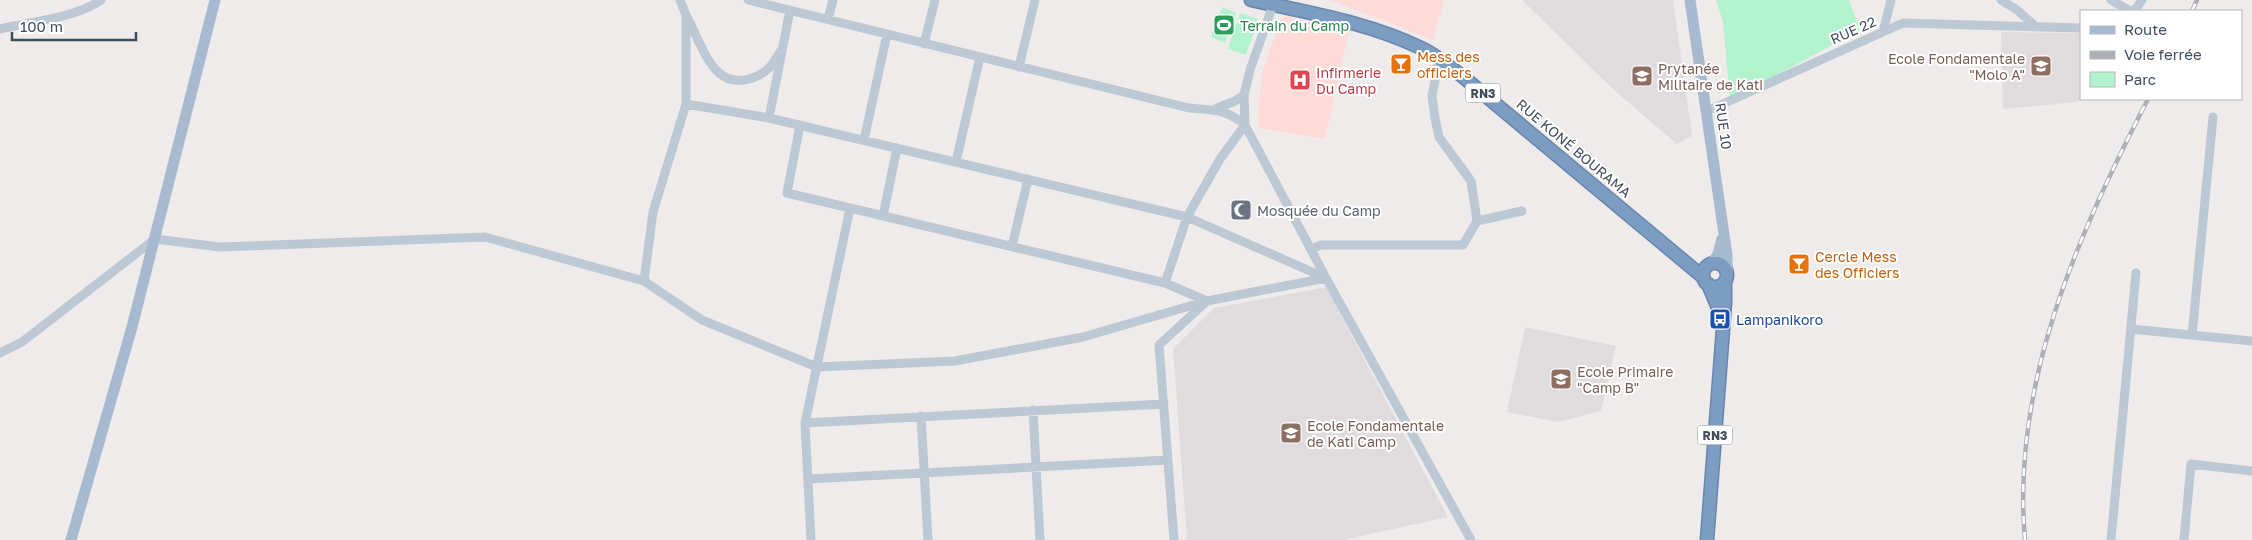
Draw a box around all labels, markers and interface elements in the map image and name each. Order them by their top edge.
scale bar [12,10,136,42]
legend [2080,10,2242,100]
street label: RUE 22 [1828,12,1878,48]
sports icon: Terrain du Camp [1212,13,1236,37]
text: 100 m [20,17,63,35]
place label: Terrain du Camp [1240,17,1349,34]
text: Route [2124,20,2167,38]
text: Voie ferrée [2124,45,2202,63]
place label: Mess des officiers [1417,48,1480,81]
place label: Ecole Fondamentale "Molo A" [1888,50,2025,83]
bar icon: Mess des officiers [1389,52,1413,76]
school or university icon: Ecole Fondamentale "Molo A" [2029,54,2053,78]
place label: Prytanée Militaire de Kati [1658,60,1763,93]
place label: Infirmerie Du Camp [1316,64,1381,97]
school or university icon: Prytanée Militaire de Kati [1630,64,1654,88]
hospital icon: Infirmerie Du Camp [1288,68,1312,92]
text: Parc [2124,70,2156,88]
road number: RN3 [1466,84,1500,102]
street label: RUE KONÉ BOURAMA [1513,95,1635,201]
street label: RUE 10 [1712,101,1736,151]
mosque icon: Mosquée du Camp [1229,198,1253,222]
place label: Mosquée du Camp [1257,202,1381,219]
place label: Cercle Mess des Officiers [1815,248,1900,281]
bar icon: Cercle Mess des Officiers [1787,252,1811,276]
bus stop icon: Lampanikoro [1708,307,1732,331]
place label: Lampanikoro [1736,311,1823,328]
place label: Ecole Primaire "Camp B" [1577,363,1673,396]
school or university icon: Ecole Primaire "Camp B" [1549,367,1573,391]
place label: Ecole Fondamentale de Kati Camp [1307,417,1444,450]
school or university icon: Ecole Fondamentale de Kati Camp [1279,421,1303,445]
road number: RN3 [1698,426,1732,444]

